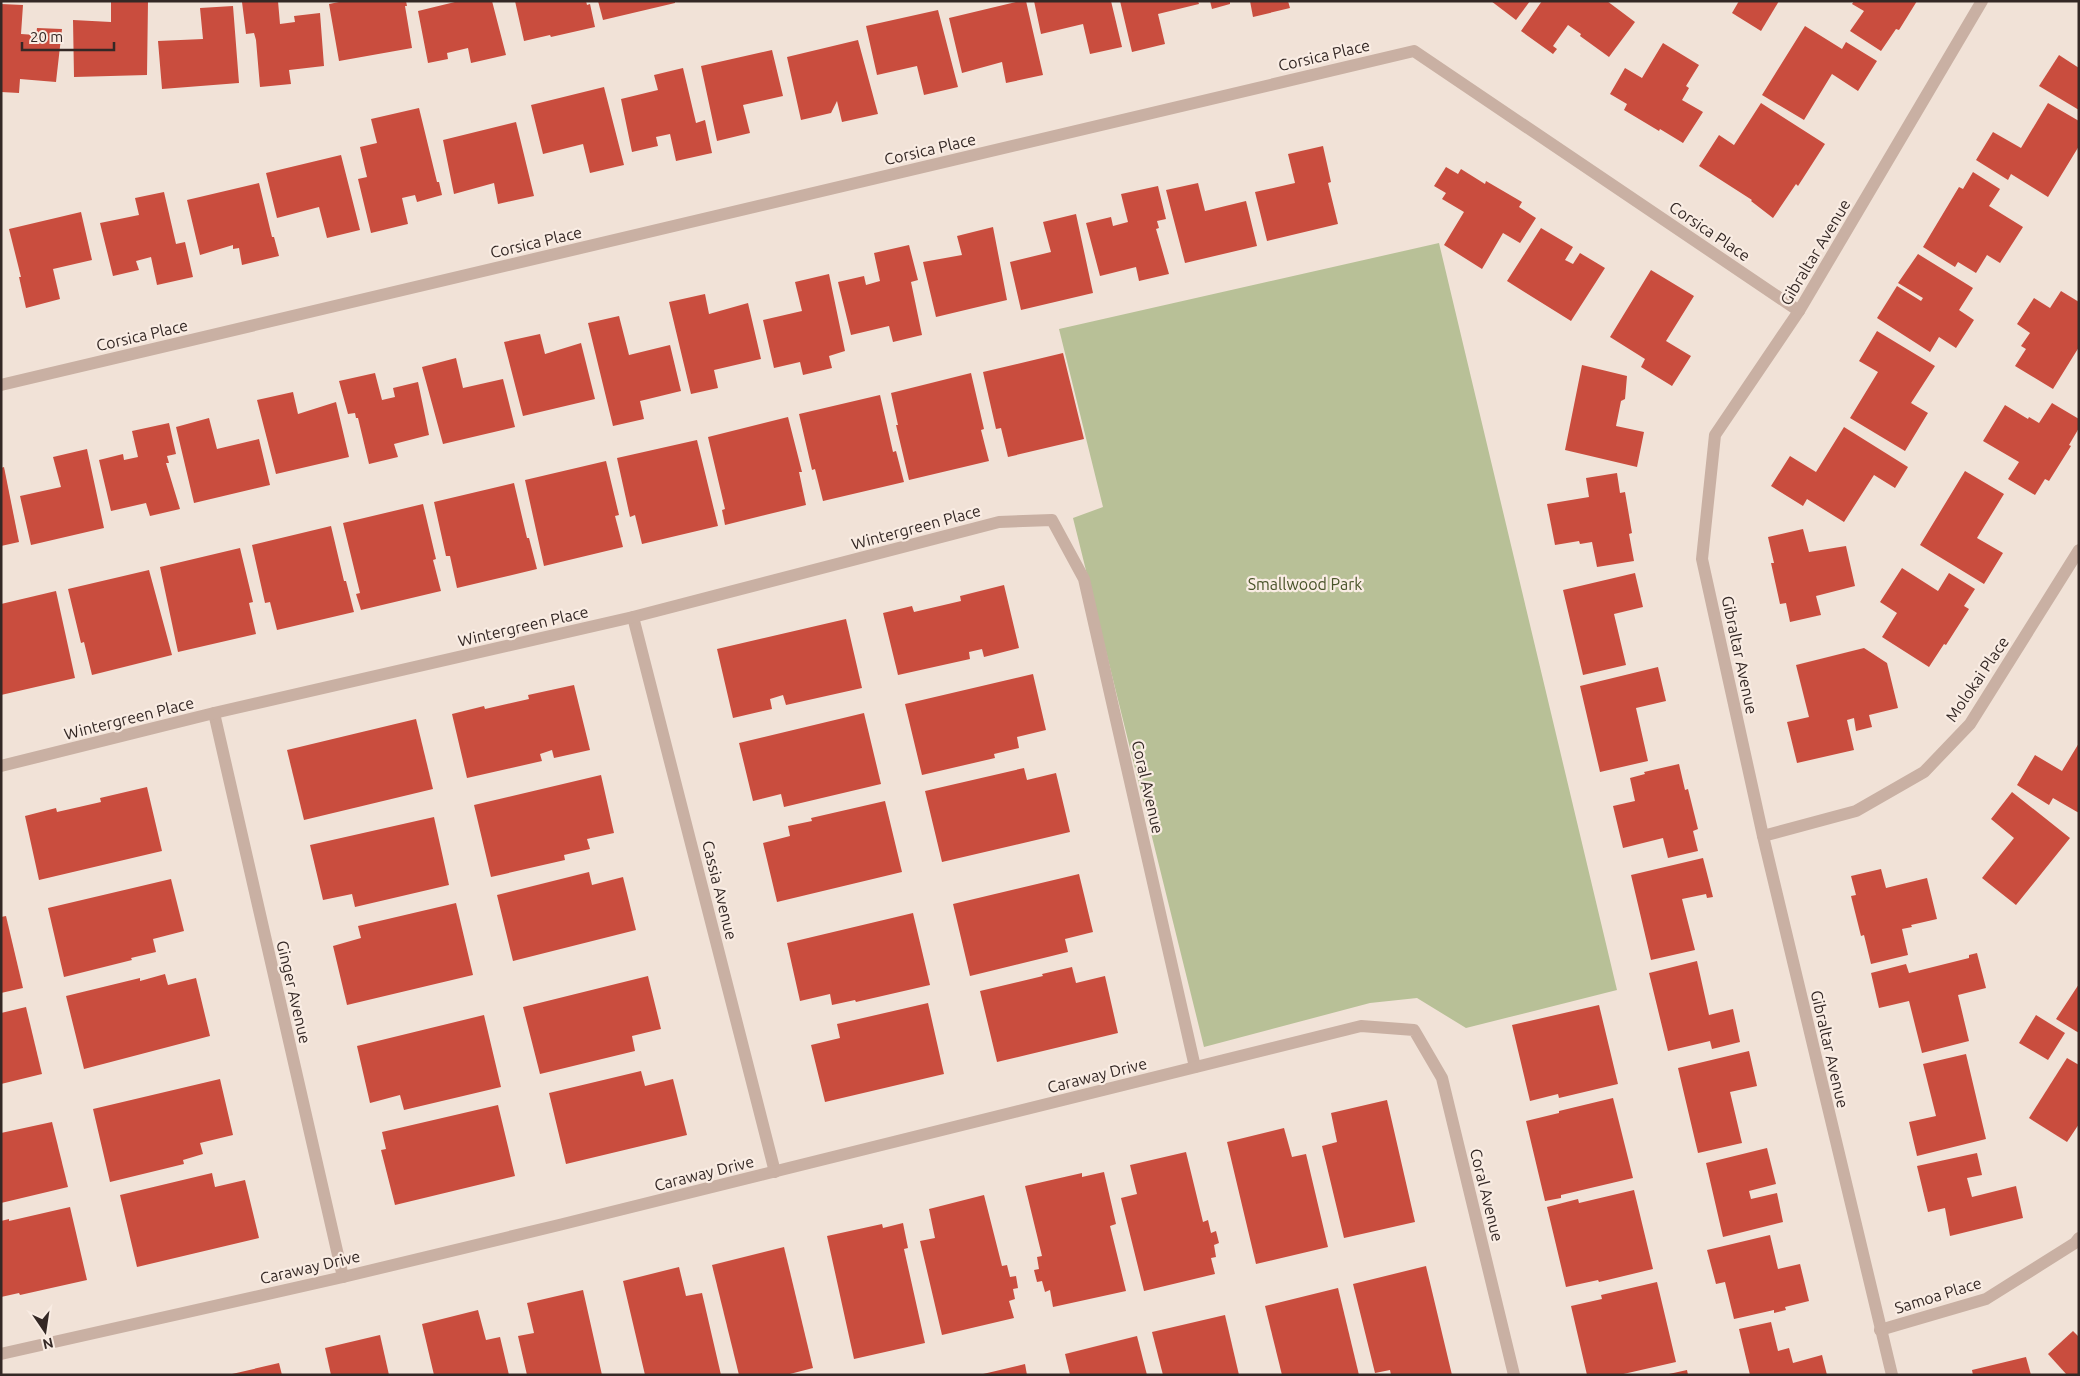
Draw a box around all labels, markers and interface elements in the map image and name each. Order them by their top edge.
scale bar [22,20,115,52]
text: 20 m [30,28,63,45]
street label: Corsica Place [1276,36,1372,74]
street label: Corsica Place [882,130,978,168]
street label: Gibraltar Avenue [1776,196,1854,308]
street label: Corsica Place [1666,197,1754,265]
street label: Corsica Place [488,223,584,261]
street label: Corsica Place [94,316,190,354]
street label: Wintergreen Place [849,501,983,553]
park label: Smallwood Park [1248,575,1362,593]
street label: Gibraltar Avenue [1719,594,1761,716]
street label: Wintergreen Place [456,602,590,650]
street label: Molokai Place [1942,633,2012,725]
street label: Wintergreen Place [62,693,196,743]
street label: Coral Avenue [1129,739,1167,835]
street label: Cassia Avenue [699,839,741,941]
street label: Ginger Avenue [273,939,315,1045]
street label: Gibraltar Avenue [1808,988,1852,1110]
street label: Caraway Drive [1045,1054,1149,1096]
street label: Coral Avenue [1467,1147,1507,1243]
street label: Caraway Drive [652,1152,756,1194]
street label: Caraway Drive [258,1247,362,1287]
street label: Samoa Place [1892,1273,1984,1317]
north arrow [20,1306,70,1356]
text: N [41,1335,55,1353]

